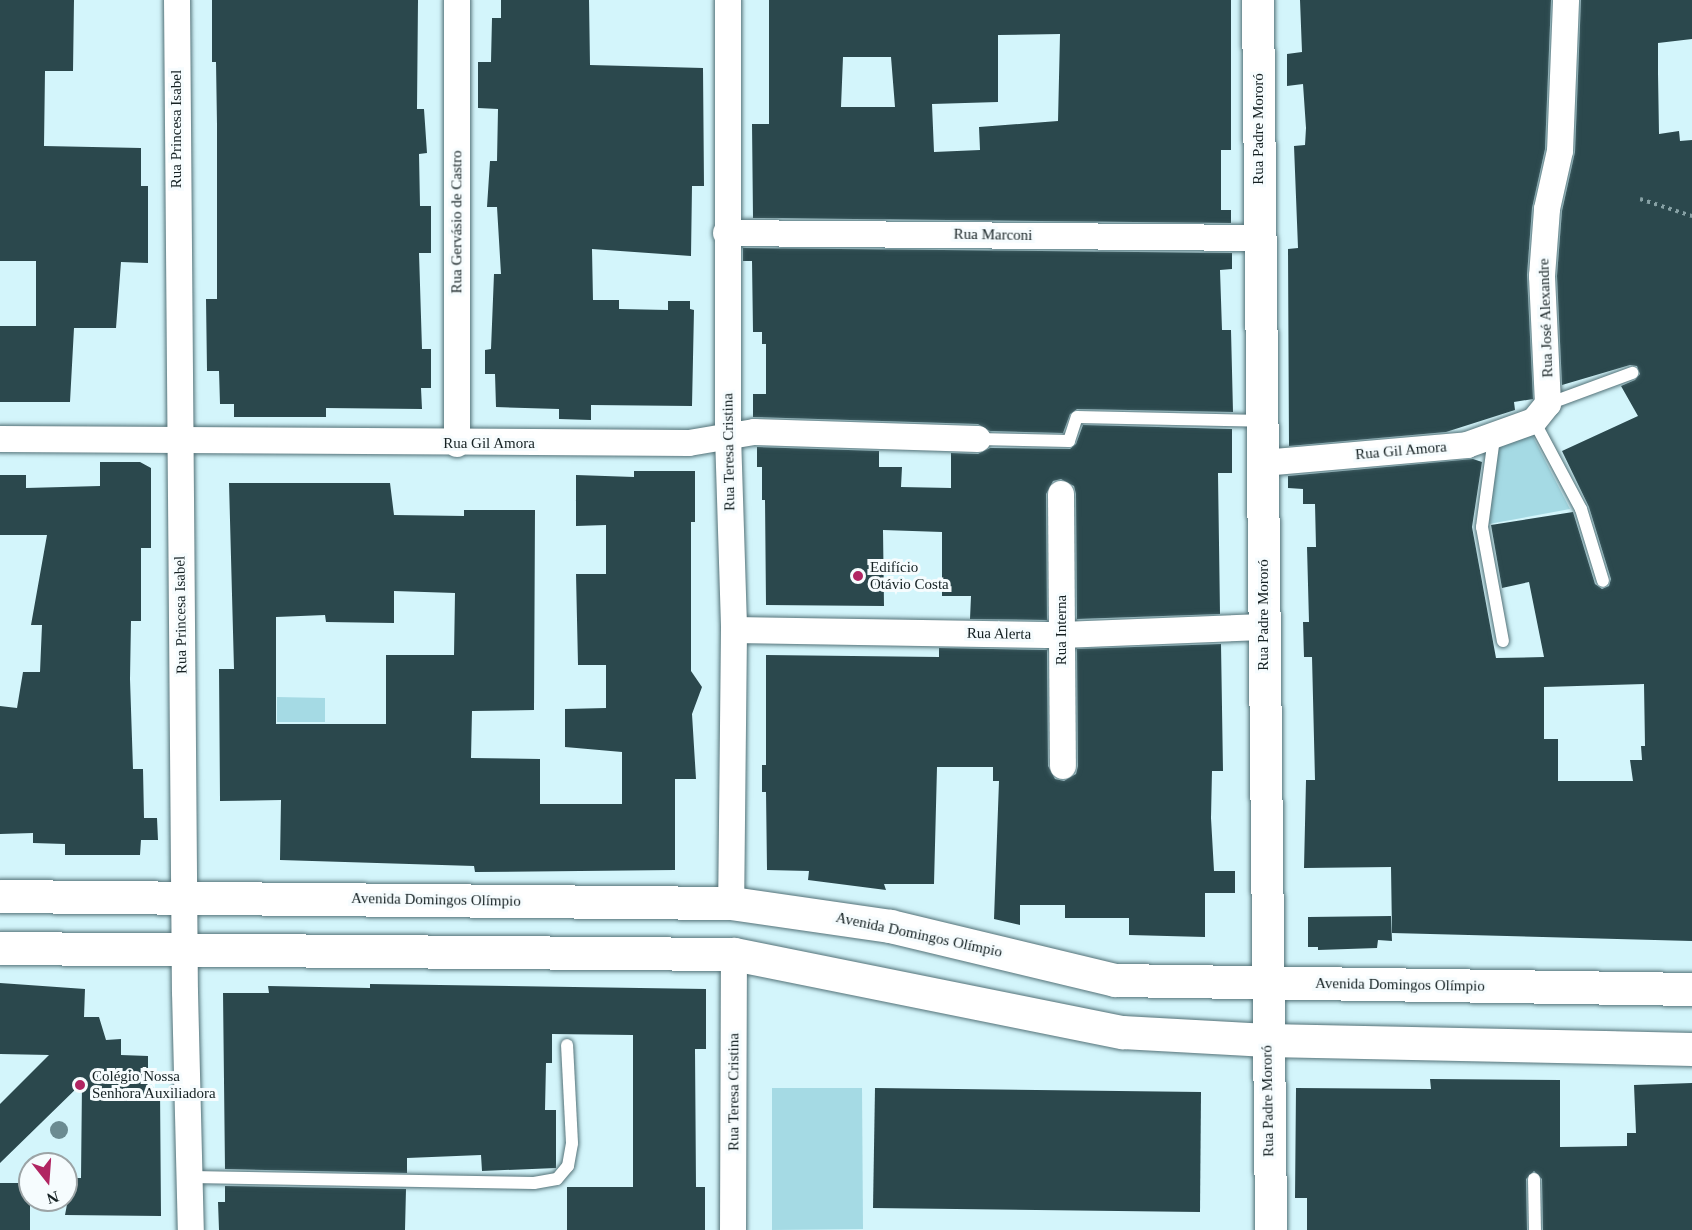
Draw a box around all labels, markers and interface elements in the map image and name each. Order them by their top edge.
street label: Rua Princesa Isabel [168,70,186,188]
street label: Rua Padre Mororó [1250,73,1268,185]
street label: Rua Gervásio de Castro [448,151,466,293]
street label: Rua Marconi [953,225,1033,245]
street label: Rua José Alexandre [1535,258,1557,378]
street label: Rua Teresa Cristina [719,393,739,511]
street label: Rua Gil Amora [443,435,535,453]
street label: Rua Gil Amora [1354,438,1448,464]
street label: Rua Princesa Isabel [171,556,191,674]
place label: Edifício Otávio Costa [870,558,949,593]
street label: Rua Padre Mororó [1255,559,1273,671]
marker: Edifício Otávio Costa [851,569,865,583]
street label: Rua Interna [1053,595,1071,665]
street label: Rua Alerta [966,624,1032,644]
street label: Avenida Domingos Olímpio [351,890,521,910]
street label: Avenida Domingos Olímpio [834,909,1004,961]
street label: Avenida Domingos Olímpio [1315,975,1485,995]
street label: Rua Teresa Cristina [725,1033,743,1151]
street label: Rua Padre Mororó [1258,1045,1278,1157]
place label: Colégio Nossa Senhora Auxiliadora [92,1067,217,1102]
marker: Colégio Nossa Senhora Auxiliadora [73,1078,87,1092]
north arrow [18,1152,78,1212]
text: N [45,1188,61,1208]

